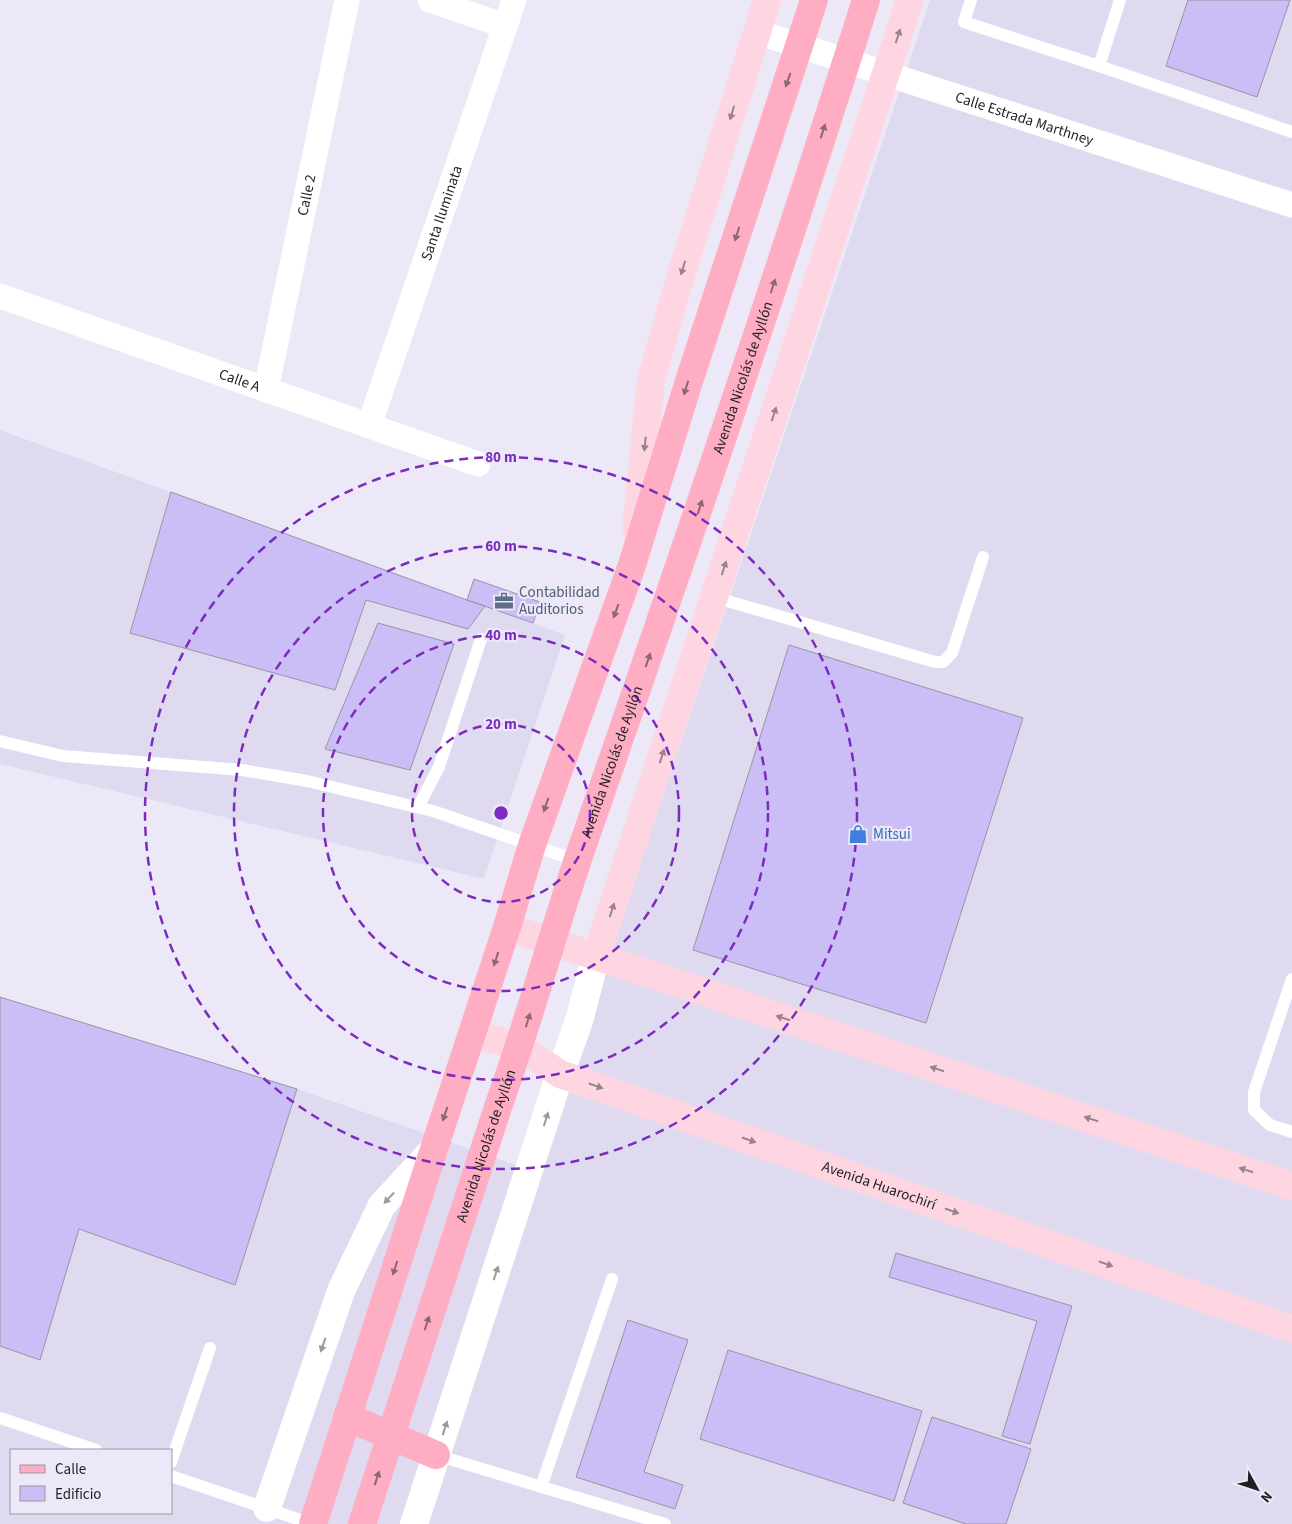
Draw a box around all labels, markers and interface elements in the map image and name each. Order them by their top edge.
one-way arrow [895,29,902,44]
one-way arrow [784,72,791,87]
street label: Calle Estrada Marthney [952,86,1096,151]
one-way arrow [727,106,735,121]
one-way arrow [820,124,828,139]
street label: Santa Iluminata [416,163,467,263]
street label: Calle 2 [292,173,321,218]
one-way arrow [733,227,741,242]
one-way arrow [679,261,686,276]
one-way arrow [770,278,777,293]
street label: Avenida Nicolás de Ayllón [707,298,778,457]
street label: Calle A [216,363,264,397]
one-way arrow [682,381,690,396]
one-way arrow [771,406,779,421]
one-way arrow [641,436,649,452]
text: 80 m [485,447,517,468]
one-way arrow [697,499,705,514]
text: 60 m [485,536,517,557]
one-way arrow [720,560,728,575]
place label: Contabilidad Auditorios [519,582,600,620]
office icon: Contabilidad Auditorios [493,590,515,612]
one-way arrow [612,604,620,619]
text: 40 m [485,625,517,646]
one-way arrow [644,653,652,668]
street label: Avenida Nicolás de Ayllón [576,683,648,841]
text: 20 m [485,714,517,735]
one-way arrow [659,748,667,763]
one-way arrow [542,797,549,812]
centre of rings [492,804,510,822]
shop icon: Mitsui [847,823,869,845]
place label: Mitsui [873,824,911,845]
one-way arrow [608,902,616,917]
one-way arrow [492,952,500,967]
one-way arrow [525,1012,533,1027]
one-way arrow [775,1014,790,1021]
one-way arrow [929,1064,944,1072]
street label: Avenida Nicolás de Ayllón [451,1066,521,1225]
one-way arrow [588,1083,603,1091]
one-way arrow [441,1106,449,1121]
one-way arrow [543,1111,551,1126]
one-way arrow [1084,1115,1099,1123]
one-way arrow [742,1136,757,1144]
street label: Avenida Huarochirí [819,1156,940,1215]
one-way arrow [1238,1166,1253,1174]
one-way arrow [383,1191,395,1203]
one-way arrow [945,1207,960,1215]
one-way arrow [391,1261,399,1276]
one-way arrow [1098,1261,1113,1268]
one-way arrow [493,1266,500,1281]
one-way arrow [423,1315,431,1330]
one-way arrow [318,1338,326,1353]
one-way arrow [442,1420,449,1435]
legend [10,1449,172,1514]
text: Calle [55,1459,86,1480]
north arrow [1232,1464,1282,1514]
one-way arrow [373,1470,381,1485]
text: Edificio [55,1484,102,1505]
text: N [1256,1487,1277,1507]

